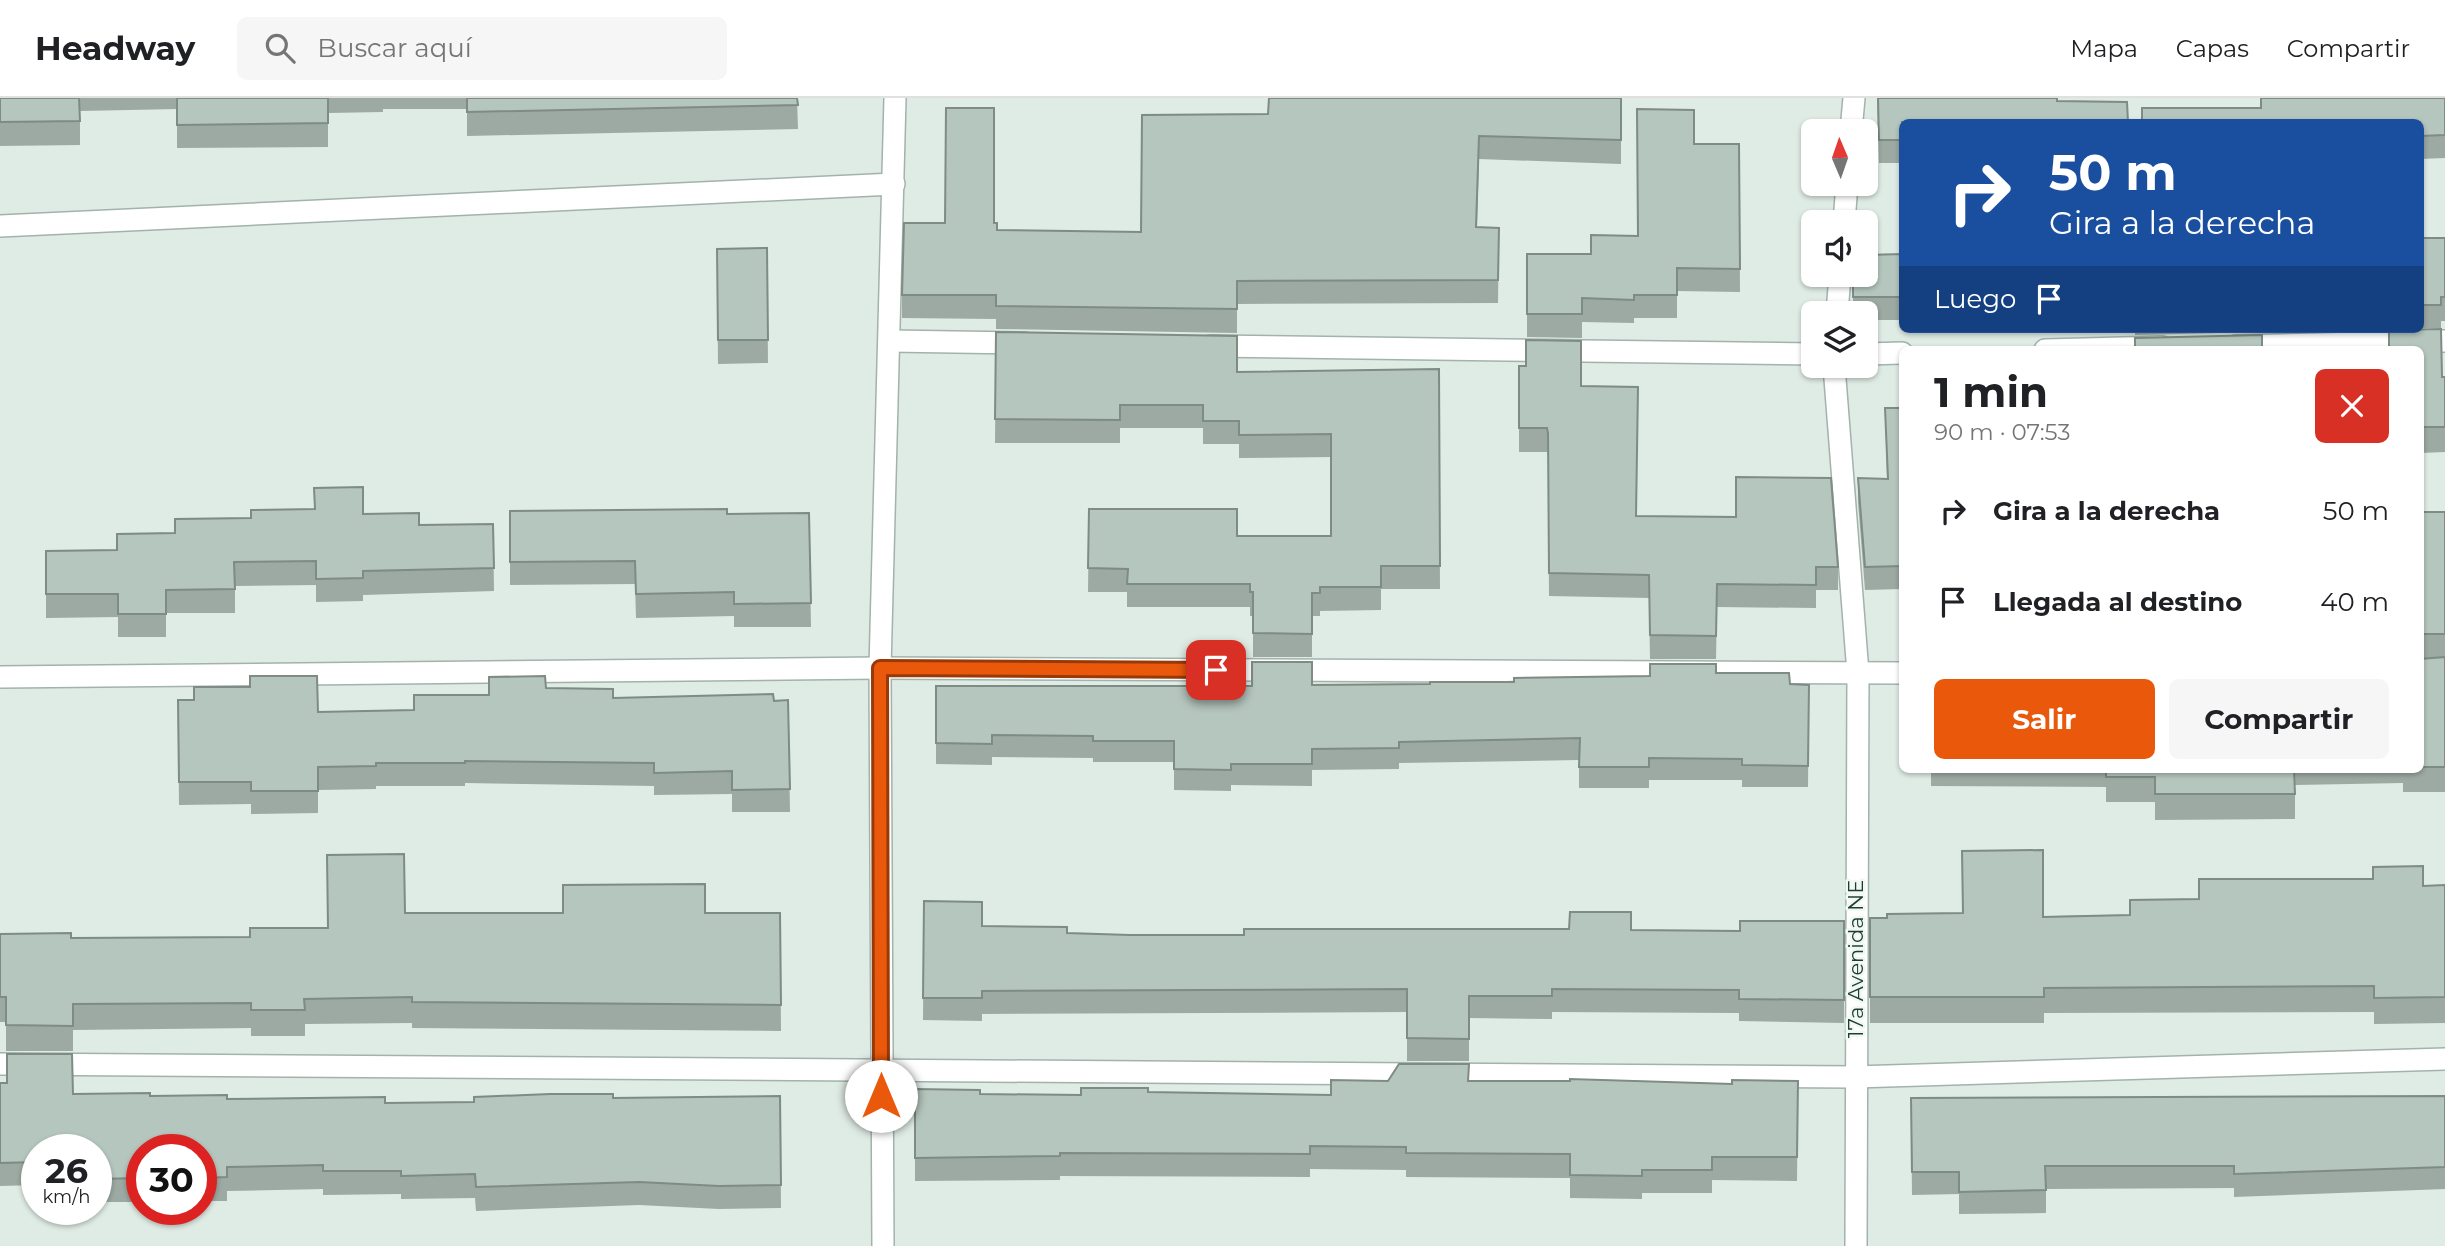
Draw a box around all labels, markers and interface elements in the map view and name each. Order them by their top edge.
search box [237,17,727,80]
text: Headway [35,28,195,68]
icon: search [261,29,299,67]
text: Buscar aquí [317,32,472,64]
text: Mapa [2070,34,2138,63]
text: Capas [2176,34,2249,63]
text: Compartir [2287,34,2410,63]
north arrow [1801,119,1878,196]
map controls [1801,119,1878,378]
text: 50 m [2049,143,2177,202]
icon: right [1934,147,2025,238]
text: Gira a la derecha [2049,203,2315,242]
button: sound [1801,210,1878,287]
icon: arrive [2030,280,2068,318]
text: Luego [1934,283,2016,315]
button: layers [1801,301,1878,378]
text: 1 min [1934,366,2048,418]
button: close [2315,369,2389,443]
text: 90 m · 07:53 [1934,418,2070,446]
icon: right [1934,492,1972,530]
text: Gira a la derecha [1993,495,2220,527]
text: 50 m [2323,495,2389,527]
icon: arrive [1934,583,1972,621]
text: Llegada al destino [1993,586,2242,618]
text: 40 m [2320,586,2389,618]
pin [1186,640,1246,700]
icon: arrive [1197,651,1235,689]
button: Salir [1934,679,2155,759]
button: Compartir [2169,679,2389,759]
street label: 17a Avenida NE [1843,880,1868,1038]
position arrow [844,1059,918,1133]
speed limit sign: 30 [126,1134,217,1225]
text: 26 [45,1149,88,1192]
text: km/h [42,1186,91,1208]

